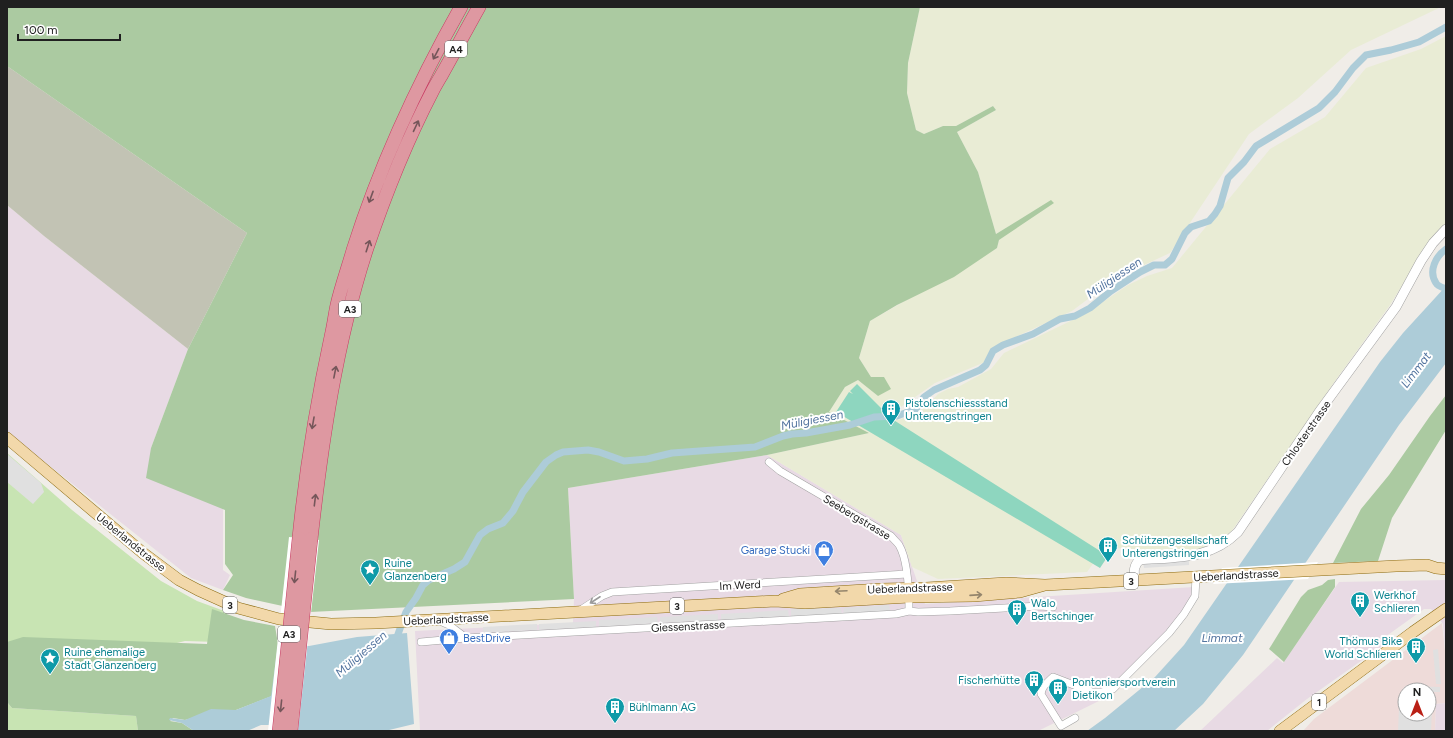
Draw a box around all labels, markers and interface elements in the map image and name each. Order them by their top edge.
scale bar [18,16,120,42]
text: 100 m [24,23,58,37]
road number: A4 [445,41,467,57]
one-way arrow [431,47,439,59]
one-way arrow [413,120,420,132]
one-way arrow [367,190,375,202]
one-way arrow [365,240,372,253]
water label: Müligiessen [1084,254,1144,301]
road number: A3 [339,301,361,317]
water label: Limmat [1398,349,1434,391]
one-way arrow [331,366,339,379]
place label: Pistolenschiessstand Unterengstringen [905,397,1008,423]
building icon: Pistolenschiessstand Unterengstringen [880,398,902,426]
street label: Chlosterstrasse [1279,398,1334,468]
water label: Müligiessen [780,407,845,433]
one-way arrow [309,416,317,429]
street label: Seebergstrasse [821,492,893,543]
one-way arrow [311,494,319,507]
street label: Ueberlandstrasse [93,510,168,574]
place label: Schützengesellschaft Unterengstringen [1122,534,1228,560]
building icon: Schützengesellschaft Unterengstringen [1097,535,1119,563]
shop icon: Garage Stucki [813,539,835,567]
place label: Garage Stucki [741,544,810,557]
place label: Ruine Glanzenberg [384,557,447,583]
place icon: Ruine Glanzenberg [359,558,381,586]
street label: Ueberlandstrasse [1193,567,1279,584]
one-way arrow [291,570,299,583]
road number: 3 [1124,573,1138,589]
street label: Im Werd [719,578,761,593]
street label: Ueberlandstrasse [867,581,953,596]
one-way arrow [835,588,848,595]
place label: Werkhof Schlieren [1374,589,1420,615]
building icon: Werkhof Schlieren [1349,590,1371,618]
one-way arrow [969,592,982,599]
one-way arrow [589,596,600,605]
road number: 3 [223,597,237,613]
place label: Walo Bertschinger [1031,597,1094,623]
road number: 3 [670,598,684,614]
building icon: Walo Bertschinger [1006,598,1028,626]
street label: Ueberlandstrasse [403,611,489,628]
street label: Giessenstrasse [651,618,725,635]
road number: A3 [278,626,300,642]
shop icon: BestDrive [438,627,460,655]
water label: Müligiessen [333,628,390,680]
water label: Limmat [1201,631,1243,645]
place label: BestDrive [463,632,510,645]
place label: Thömus Bike World Schlieren [1325,635,1402,661]
building icon: Thömus Bike World Schlieren [1405,636,1427,664]
place label: Ruine ehemalige Stadt Glanzenberg [64,646,157,672]
place icon: Ruine ehemalige Stadt Glanzenberg [39,647,61,675]
building icon: Fischerhütte [1023,669,1045,697]
place label: Fischerhütte [958,674,1020,687]
place label: Pontoniersportverein Dietikon [1072,676,1176,702]
building icon: Pontoniersportverein Dietikon [1047,677,1069,705]
north arrow [1397,682,1437,722]
text: N [1413,686,1421,699]
road number: 1 [1312,694,1326,710]
building icon: Bühlmann AG [604,696,626,724]
one-way arrow [278,699,285,712]
place label: Bühlmann AG [629,701,696,714]

